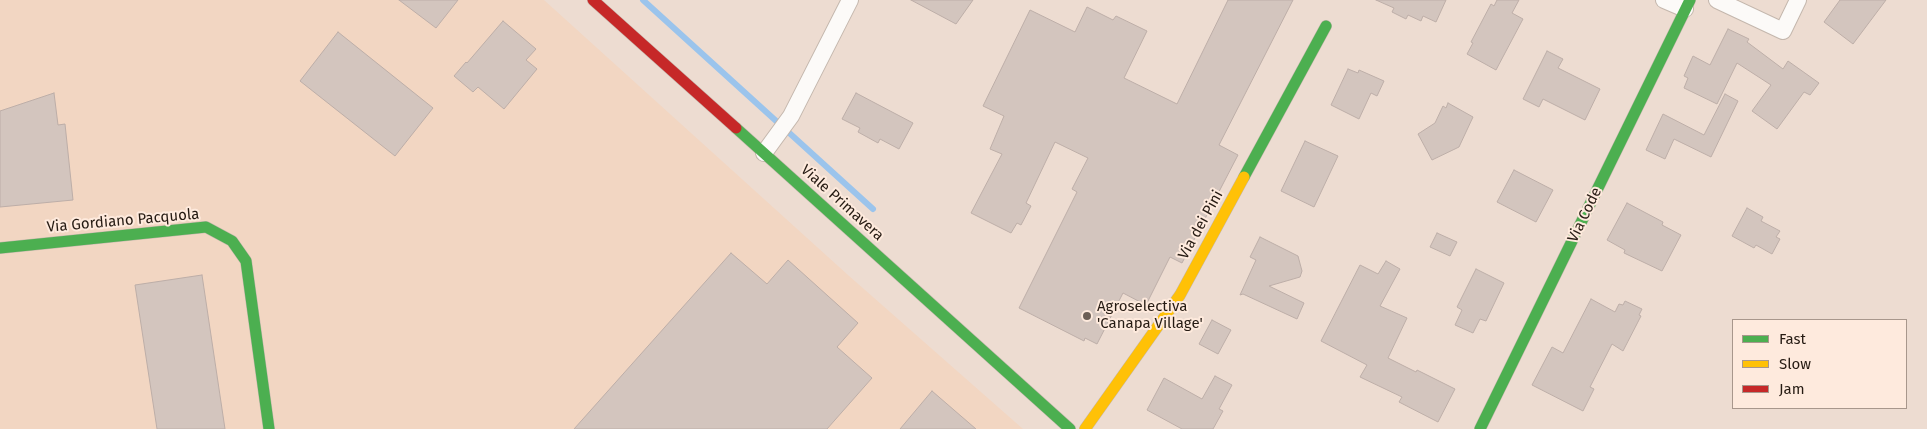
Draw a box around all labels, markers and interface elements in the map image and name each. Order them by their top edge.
street label: Viale Primavera [797,161,887,245]
street label: Via Code [1564,185,1606,245]
street label: Via dei Pini [1175,187,1227,263]
street label: Via Gordiano Pacquola [46,205,200,237]
place label: Agroselectiva 'Canapa Village' [1097,298,1203,333]
marker: Agroselectiva 'Canapa Village' [1081,310,1093,322]
legend [1732,319,1907,409]
text: Fast [1779,330,1806,348]
text: Slow [1779,355,1811,373]
text: Jam [1779,380,1805,398]

